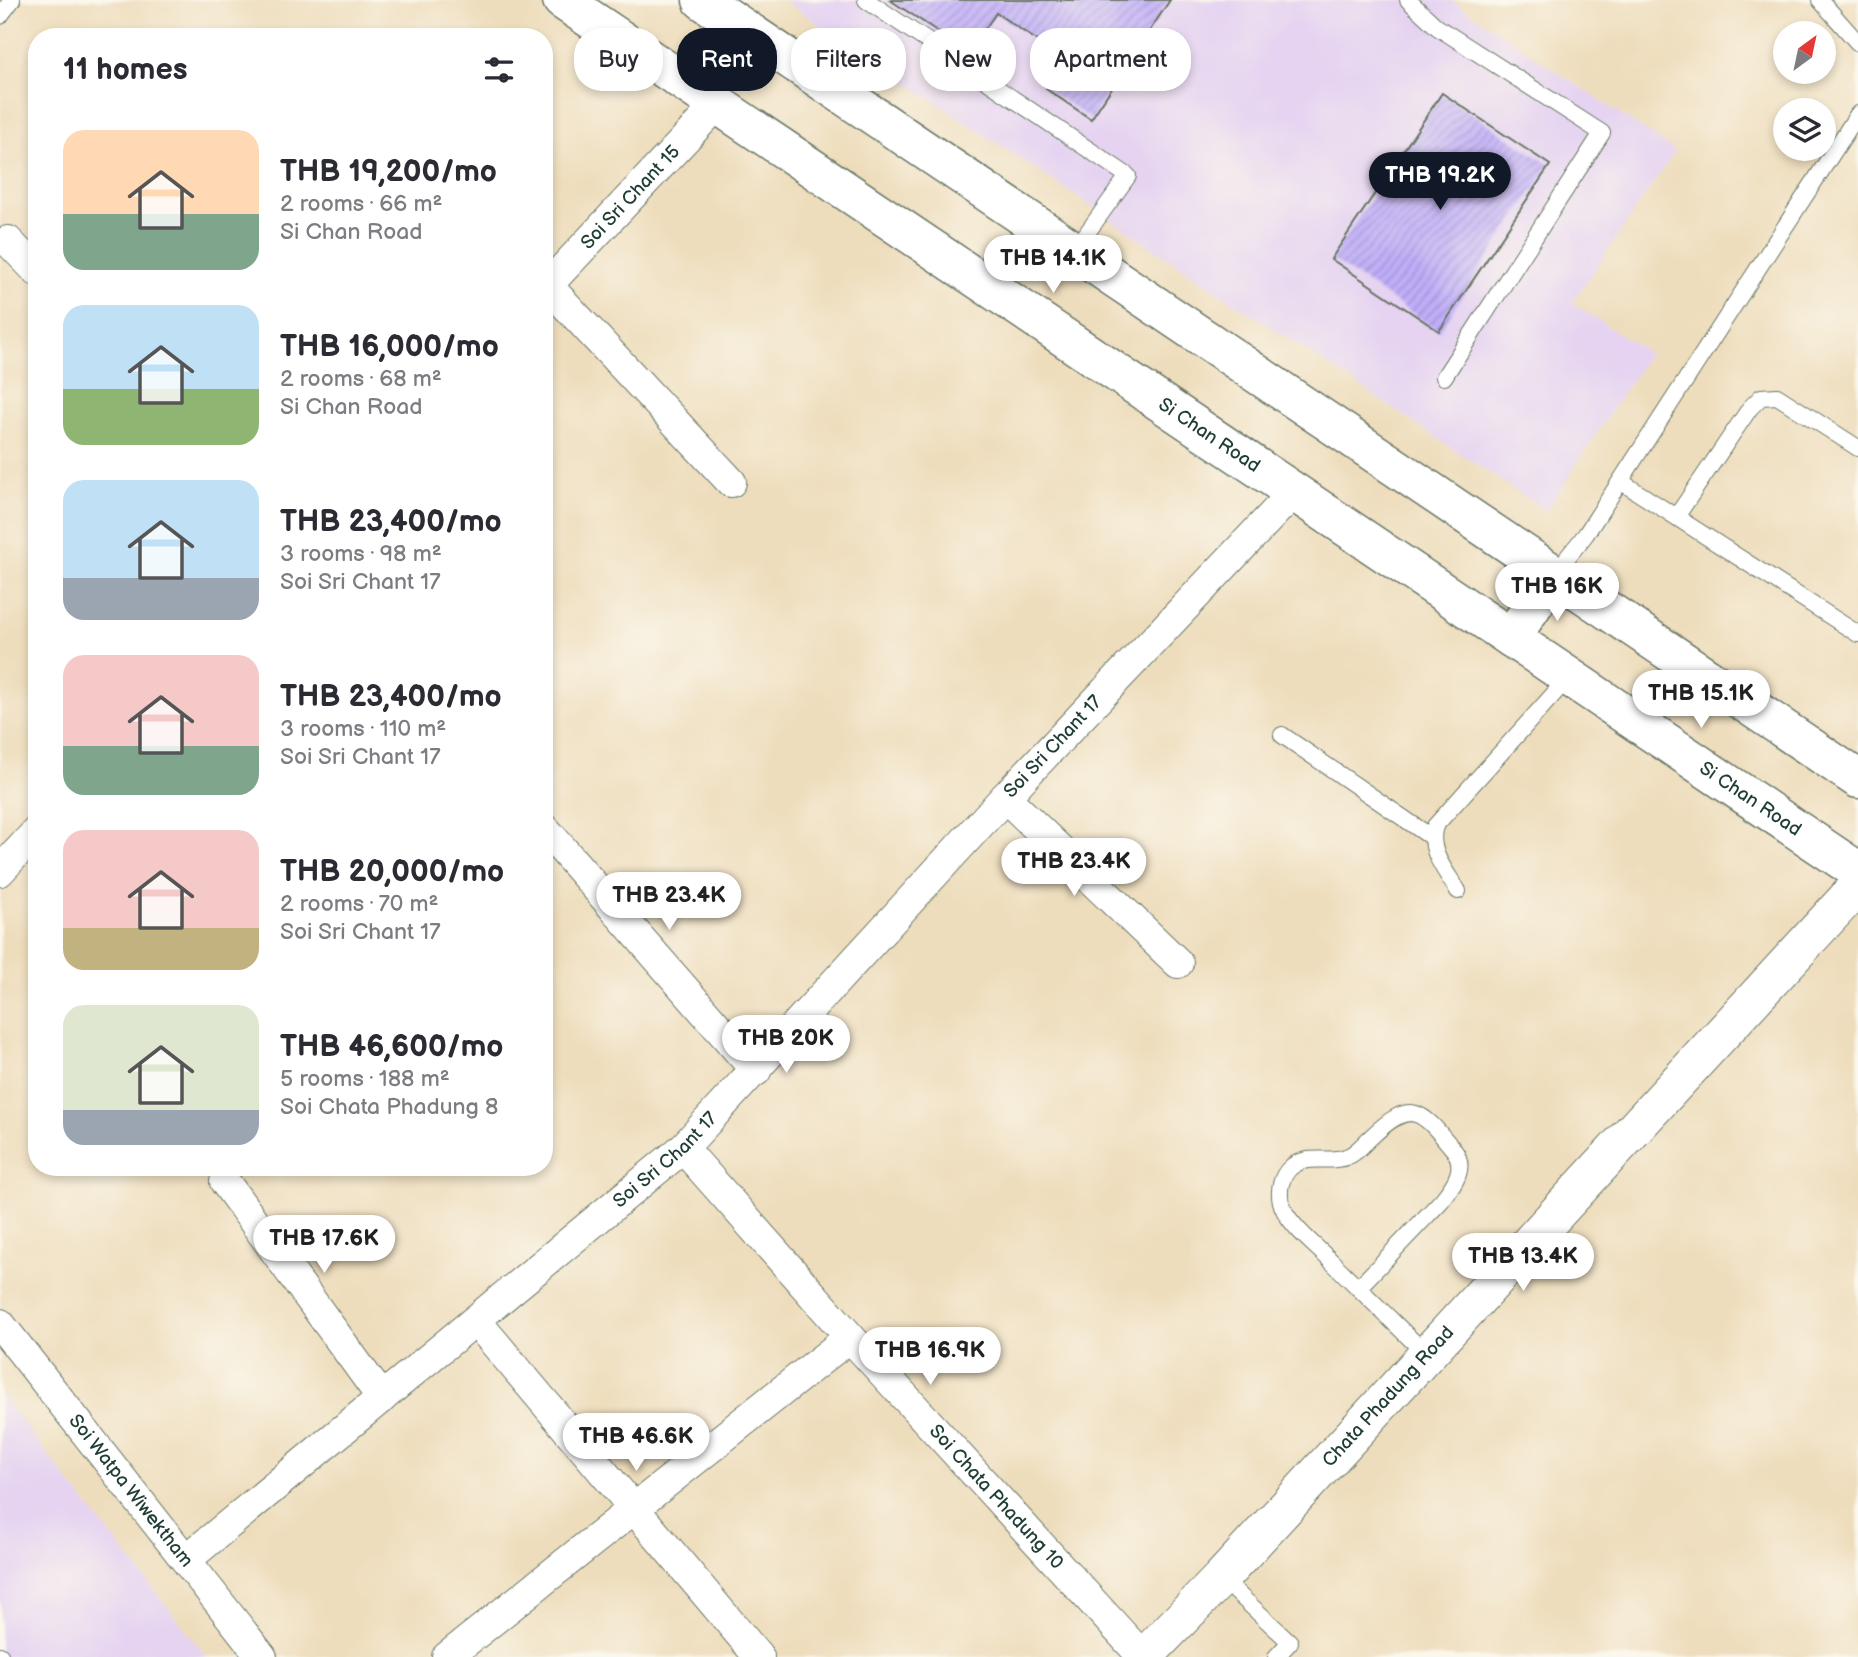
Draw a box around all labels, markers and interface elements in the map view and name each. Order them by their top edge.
north arrow [1773,21,1836,84]
map controls [1773,21,1836,161]
chip: Buy [574,28,663,91]
chip: Rent [677,28,777,91]
chip: Filters [791,28,906,91]
chip: New [920,28,1016,91]
chip: Apartment [1030,28,1191,91]
icon: filters [480,51,518,89]
text: 11 homes [63,52,187,88]
button: layers [1773,98,1836,161]
street label: Soi Sri Chant 15 [576,140,685,254]
pin: THB 19.2K [1360,152,1520,212]
text: THB 19,200/mo [280,154,497,190]
icon: home [119,158,203,242]
text: THB 19.2K [1385,161,1495,189]
text: 2 rooms · 66 m² [280,190,442,218]
text: Si Chan Road [280,218,422,246]
pin: THB 14.1K [973,236,1133,295]
text: THB 14.1K [1000,244,1106,272]
text: THB 16,000/mo [280,329,499,365]
icon: home [119,333,203,417]
text: 2 rooms · 68 m² [280,365,442,393]
text: Si Chan Road [280,393,422,421]
street label: Si Chan Road [1154,393,1265,477]
text: THB 23,400/mo [280,504,502,540]
icon: home [119,508,203,592]
text: 3 rooms · 98 m² [280,540,442,568]
pin: THB 16K [1492,564,1622,623]
text: Soi Sri Chant 17 [280,568,440,596]
text: THB 16K [1511,572,1603,600]
pin: THB 15.1K [1621,670,1781,730]
text: THB 23,400/mo [280,679,502,715]
text: THB 15.1K [1648,679,1754,707]
icon: home [119,683,203,767]
street label: Soi Sri Chant 17 [999,690,1107,803]
text: 3 rooms · 110 m² [280,715,446,743]
text: Soi Sri Chant 17 [280,743,440,771]
street label: Si Chan Road [1695,756,1806,841]
pin: THB 23.4K [994,838,1154,898]
text: THB 23.4K [1017,847,1131,875]
text: THB 20,000/mo [280,854,504,890]
icon: home [119,858,203,942]
pin: THB 23.4K [589,872,749,932]
text: THB 23.4K [612,881,726,909]
text: 2 rooms · 70 m² [280,890,439,918]
text: Soi Sri Chant 17 [280,918,440,946]
pin: THB 20K [721,1016,851,1075]
text: THB 20K [738,1024,834,1052]
text: THB 46,600/mo [280,1029,503,1065]
icon: home [119,1033,203,1117]
text: 5 rooms · 188 m² [280,1065,450,1093]
text: Soi Chata Phadung 8 [280,1093,498,1121]
street label: Soi Sri Chant 17 [608,1106,722,1213]
pin: THB 17.6K [244,1216,404,1275]
text: THB 17.6K [269,1224,379,1252]
pin: THB 13.4K [1443,1234,1603,1293]
text: THB 13.4K [1468,1242,1578,1270]
street label: Chata Phadung Road [1317,1321,1459,1472]
pin: THB 16.9K [850,1328,1010,1387]
text: THB 16.9K [875,1336,985,1364]
street label: Soi Watpa Wiwektham [64,1410,198,1571]
pin: THB 46.6K [556,1414,716,1473]
street label: Soi Chata Phadung 10 [924,1420,1068,1574]
text: THB 46.6K [579,1422,693,1450]

